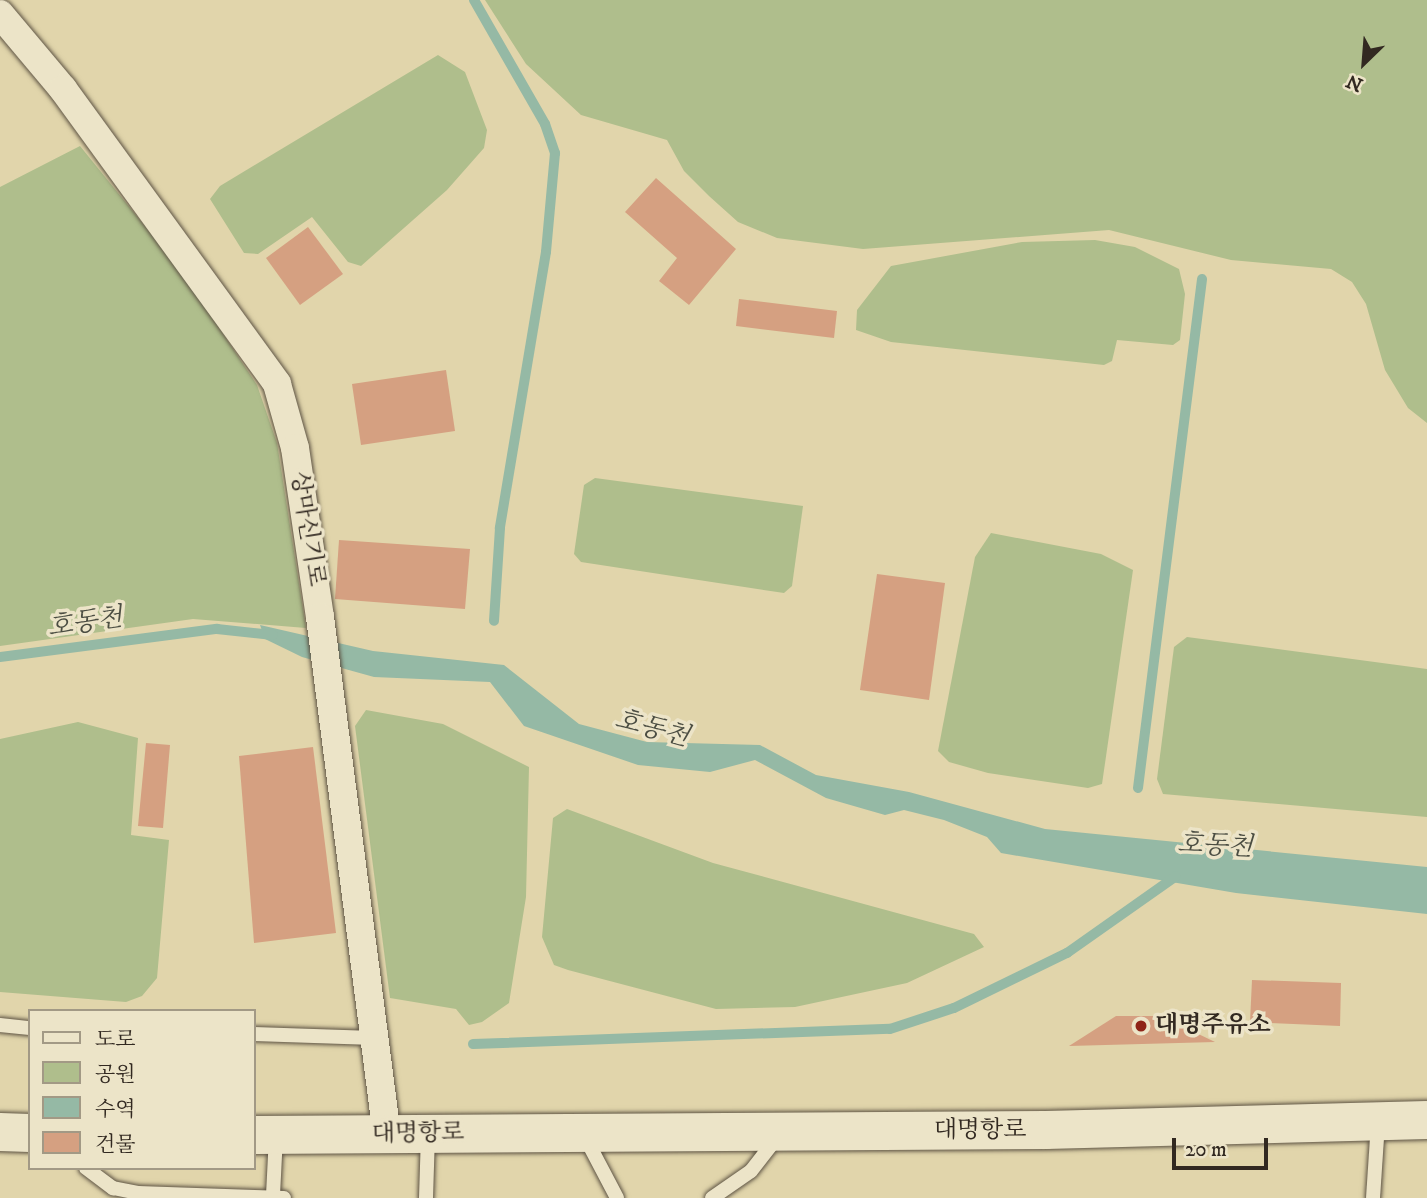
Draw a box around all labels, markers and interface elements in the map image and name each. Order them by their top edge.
north arrow [1329,28,1399,98]
text: N [1343,69,1367,96]
street label: 상마신기로 [284,470,330,588]
water label: 호동천 [46,602,124,644]
water label: 호동천 [612,704,692,754]
water label: 호동천 [1177,828,1253,864]
legend [28,1009,256,1170]
place label: 대명주유소 [1155,1012,1271,1040]
marker: 대명주유소 [1133,1018,1149,1034]
text: 도로 [95,1027,136,1053]
text: 공원 [95,1062,136,1088]
text: 수역 [95,1097,136,1123]
street label: 대명항로 [934,1117,1026,1145]
street label: 대명항로 [371,1119,465,1149]
scale bar [1175,1124,1271,1168]
text: 건물 [95,1132,136,1158]
text: 20 m [1185,1137,1227,1163]

